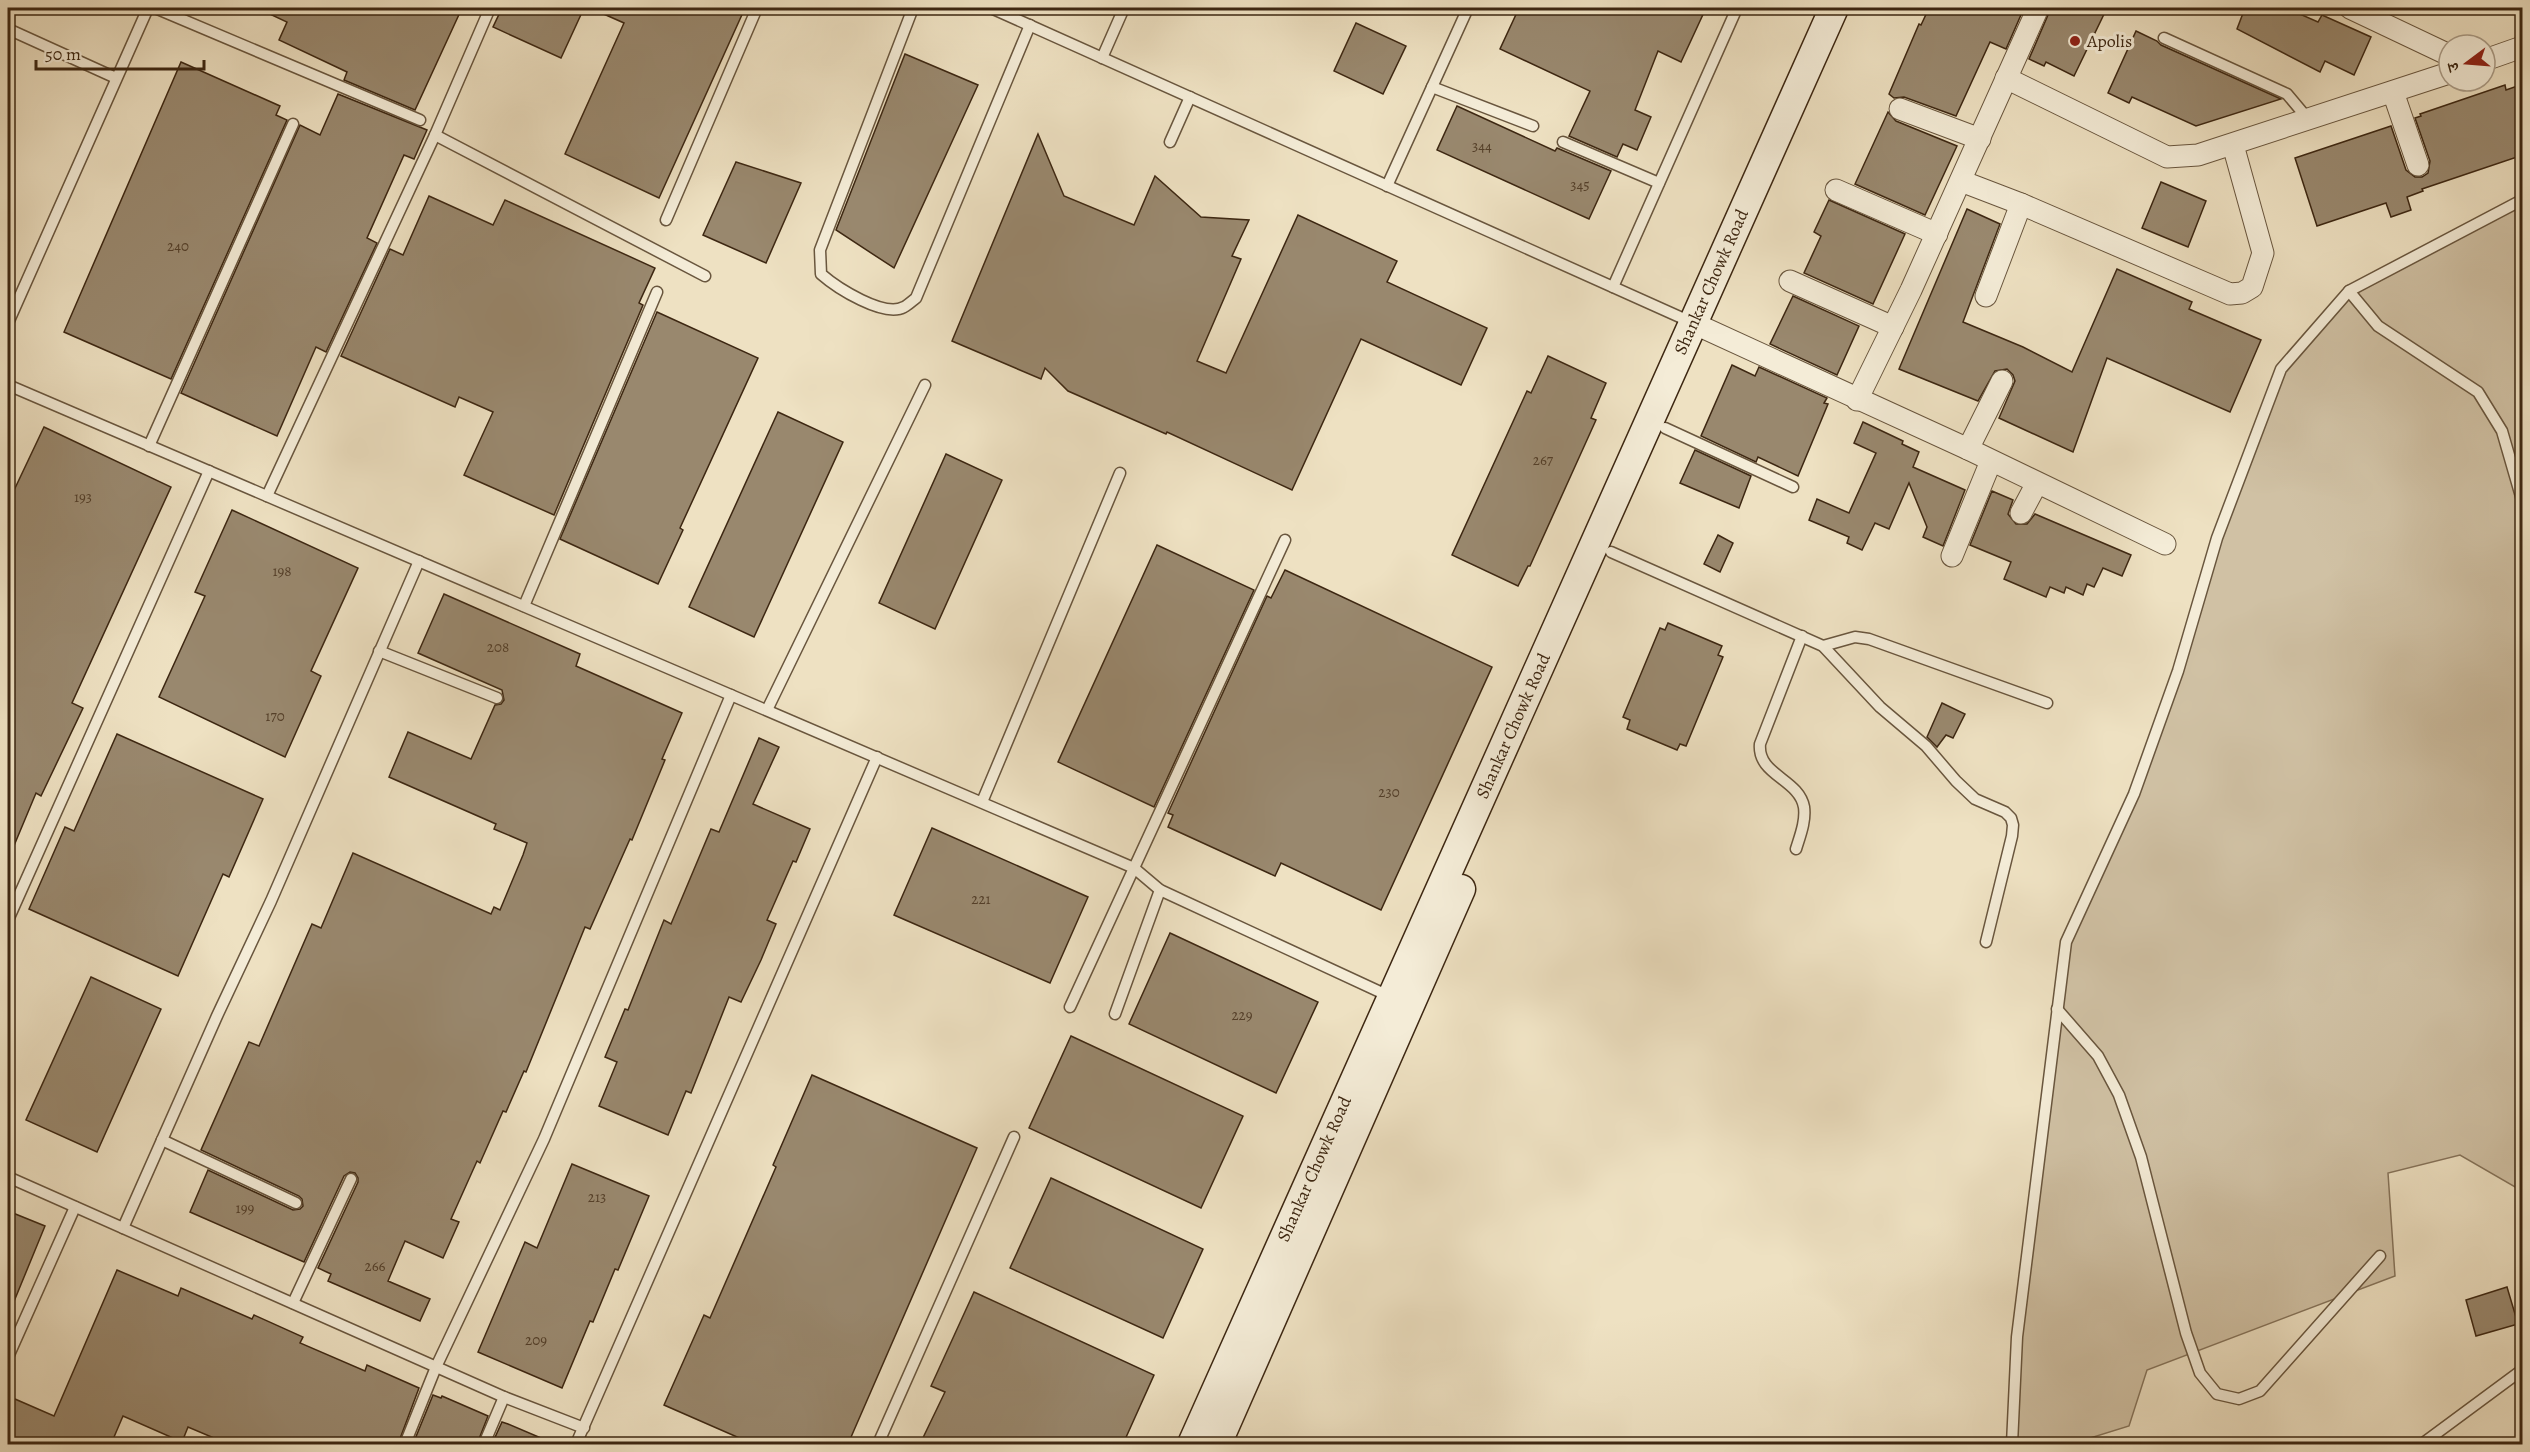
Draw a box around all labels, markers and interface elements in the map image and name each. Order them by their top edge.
place label: Apolis [2086,29,2132,53]
scale bar [36,33,204,71]
north arrow [2437,33,2497,93]
marker: Apolis [2068,34,2082,48]
text: 50 m [45,42,81,66]
text: उ [2441,58,2466,75]
house number: 344 [1472,136,1492,156]
house number: 345 [1570,175,1590,195]
street label: Shankar Chowk Road [1668,205,1754,359]
house number: 240 [167,236,189,256]
house number: 267 [1533,450,1554,470]
house number: 193 [74,487,92,507]
house number: 198 [272,561,292,581]
house number: 208 [487,637,509,657]
street label: Shankar Chowk Road [1470,649,1556,803]
house number: 170 [265,706,285,726]
house number: 230 [1378,782,1400,802]
house number: 221 [971,889,991,909]
house number: 229 [1231,1005,1253,1025]
street label: Shankar Chowk Road [1271,1092,1357,1246]
house number: 213 [588,1187,606,1207]
house number: 199 [236,1198,255,1218]
house number: 266 [365,1256,386,1276]
house number: 209 [525,1330,547,1350]

